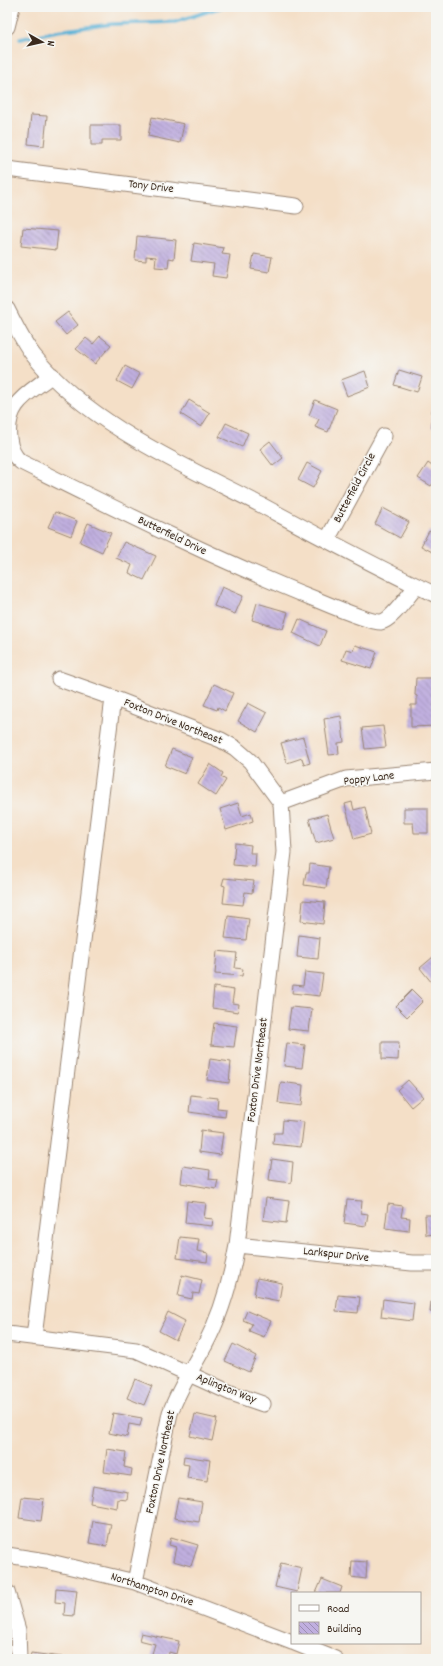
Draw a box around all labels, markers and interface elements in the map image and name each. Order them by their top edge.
north arrow [22,22,62,62]
text: N [42,39,58,47]
street label: Tony Drive [127,176,175,198]
street label: Butterfield Circle [329,450,381,526]
street label: Butterfield Drive [135,512,209,560]
street label: Foxton Drive Northeast [121,694,225,750]
street label: Poppy Lane [343,767,395,791]
street label: Foxton Drive Northeast [243,1016,273,1123]
street label: Larkspur Drive [302,1243,370,1267]
street label: Aplington Way [193,1369,260,1409]
street label: Foxton Drive Northeast [142,1408,180,1515]
street label: Northampton Drive [108,1569,196,1611]
legend [291,1592,421,1644]
text: Road [327,1601,349,1618]
text: Building [327,1621,362,1638]

